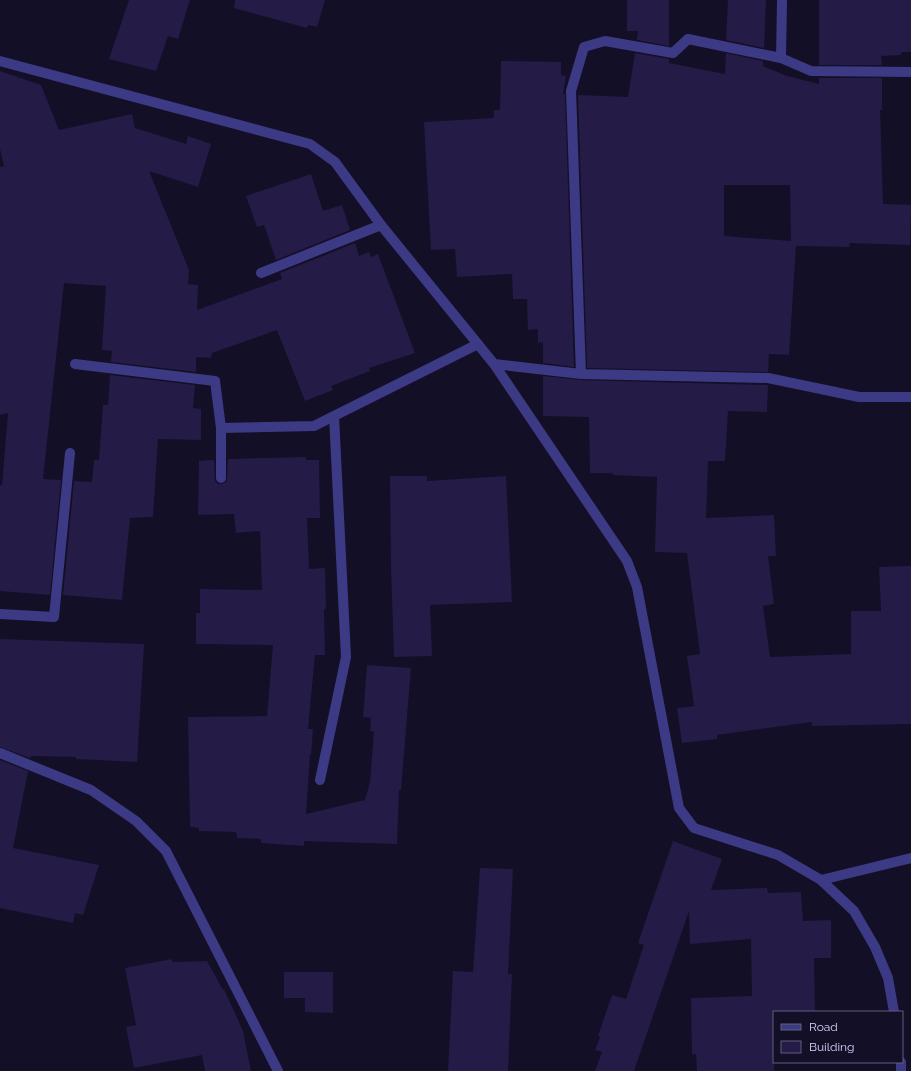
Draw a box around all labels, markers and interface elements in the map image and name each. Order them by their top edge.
legend [773,1011,903,1063]
text: Road [809,1020,838,1034]
text: Building [809,1040,855,1054]

